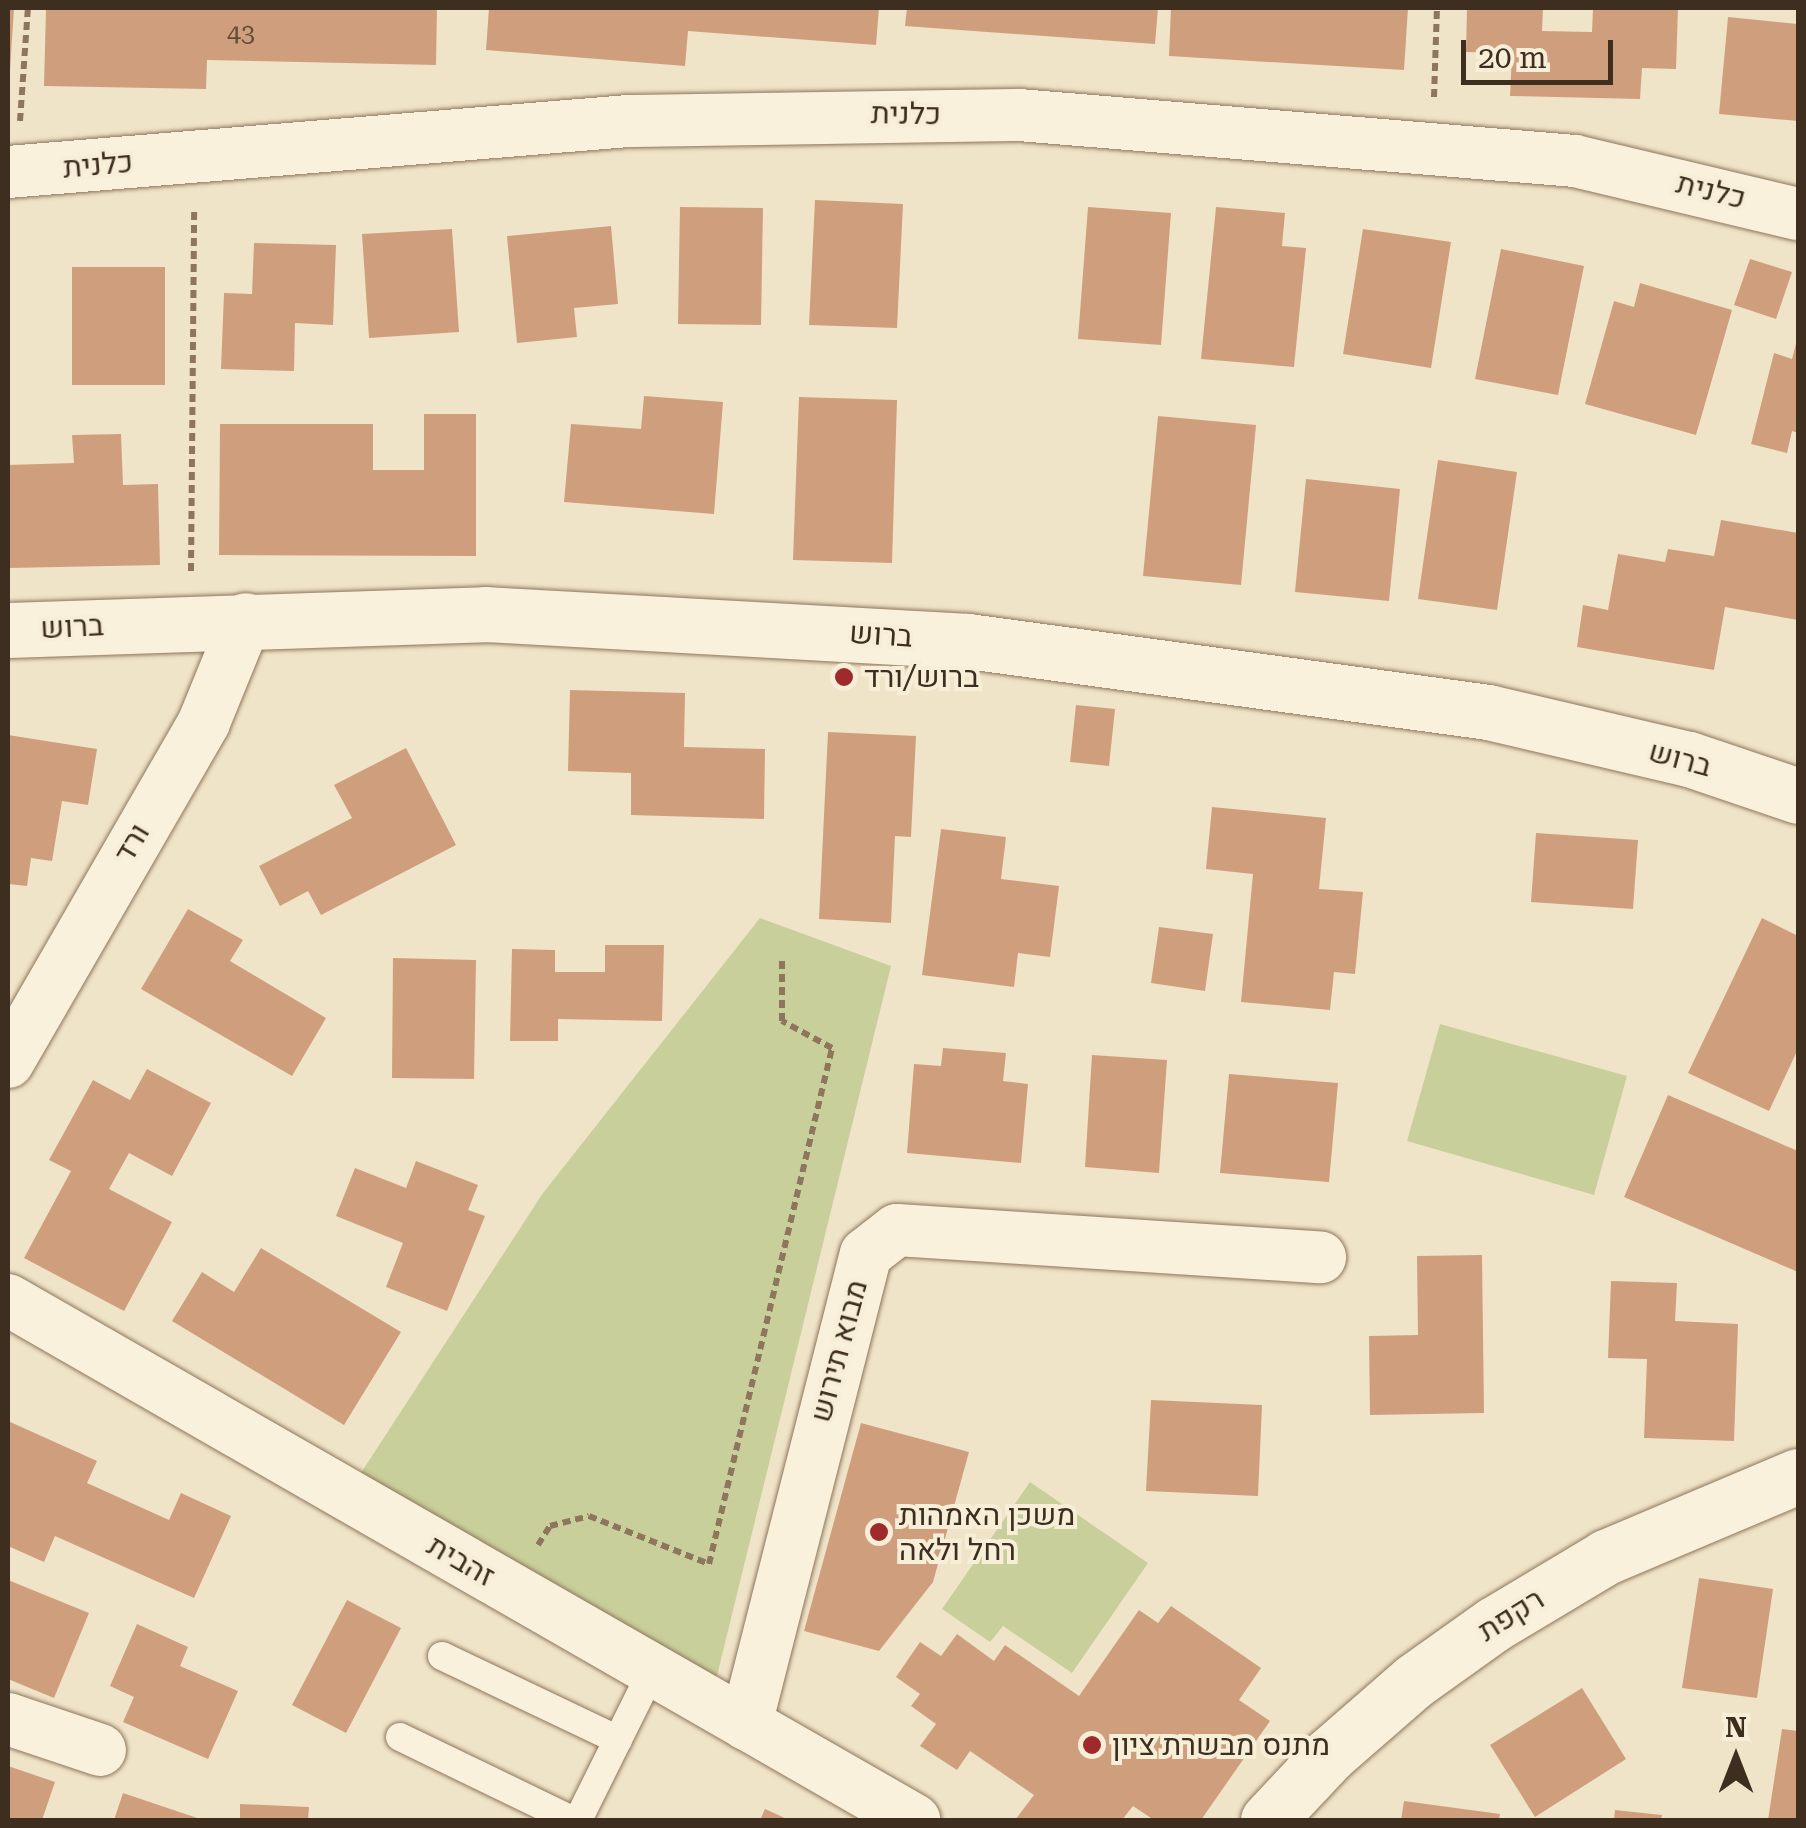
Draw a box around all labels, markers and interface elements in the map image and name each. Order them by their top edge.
house number: 43 [227,19,255,49]
scale bar [1466,20,1618,82]
text: 20 m [1478,40,1547,75]
street label: כלנית [871,95,941,133]
street label: כלנית [61,144,135,186]
street label: כלנית [1673,165,1749,217]
street label: ברוש [40,607,104,647]
street label: ברוש [848,615,914,655]
place label: ברוש/ורד [864,659,979,695]
marker: ברוש/ורד [833,666,855,688]
street label: ברוש [1645,733,1715,785]
street label: ורד [106,817,158,869]
street label: מבוא תירוש [803,1276,875,1426]
place label: משכן האמהות רחל ולאה [899,1497,1075,1568]
marker: משכן האמהות רחל ולאה [868,1521,890,1543]
street label: זהבית [421,1527,501,1595]
street label: רקפת [1471,1581,1551,1649]
north arrow [1686,1708,1786,1808]
text: N [1725,1711,1747,1744]
place label: מתנס מבשרת ציון [1112,1727,1330,1763]
marker: מתנס מבשרת ציון [1081,1734,1103,1756]

